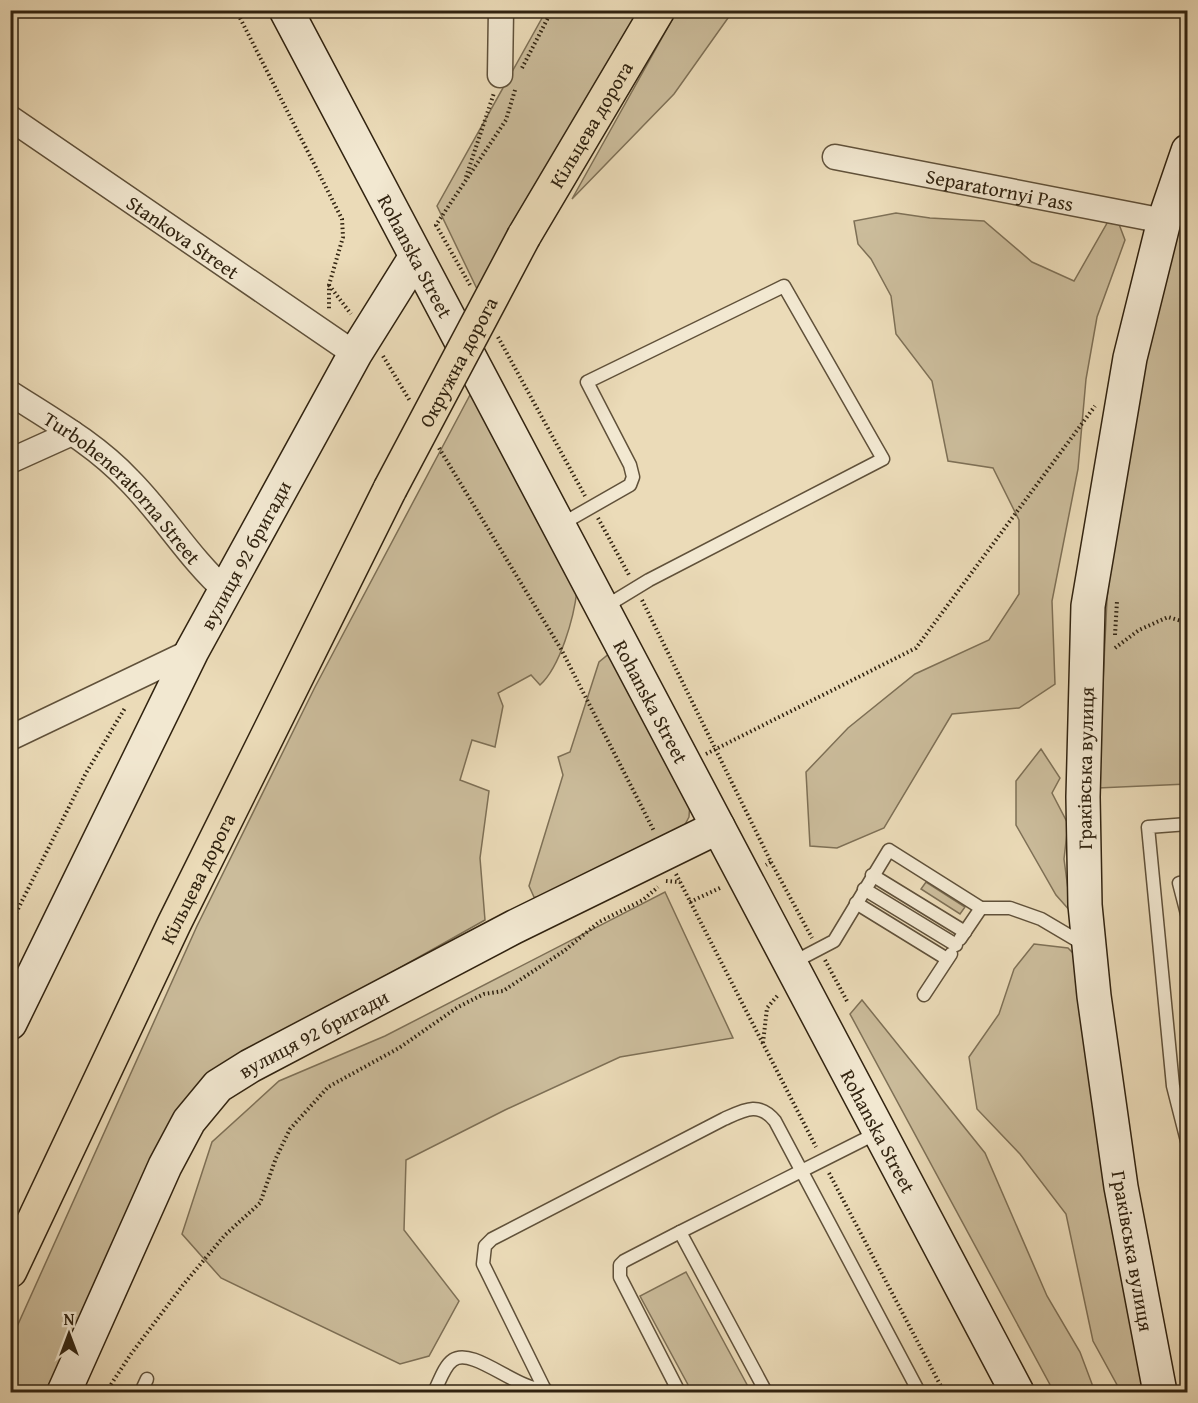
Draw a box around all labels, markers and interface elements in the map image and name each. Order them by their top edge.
street label: Кільцева дорога [541,55,639,193]
street label: Separatornyi Pass [924,161,1076,218]
street label: Stankova Street [121,188,246,286]
street label: Rohanska Street [371,189,461,323]
street label: Окружна дорога [411,291,504,432]
street label: Turboheneratorna Street [38,404,208,570]
street label: вулиця 92 бригади [192,475,298,635]
street label: Rohanska Street [607,634,696,768]
street label: Граківська вулиця [1068,686,1100,850]
street label: Кільцева дорога [152,807,242,949]
street label: вулиця 92 бригади [232,981,393,1085]
street label: Rohanska Street [834,1064,924,1198]
street label: Граківська вулиця [1105,1168,1161,1334]
north arrow [39,1304,99,1364]
text: N [64,1307,75,1331]

